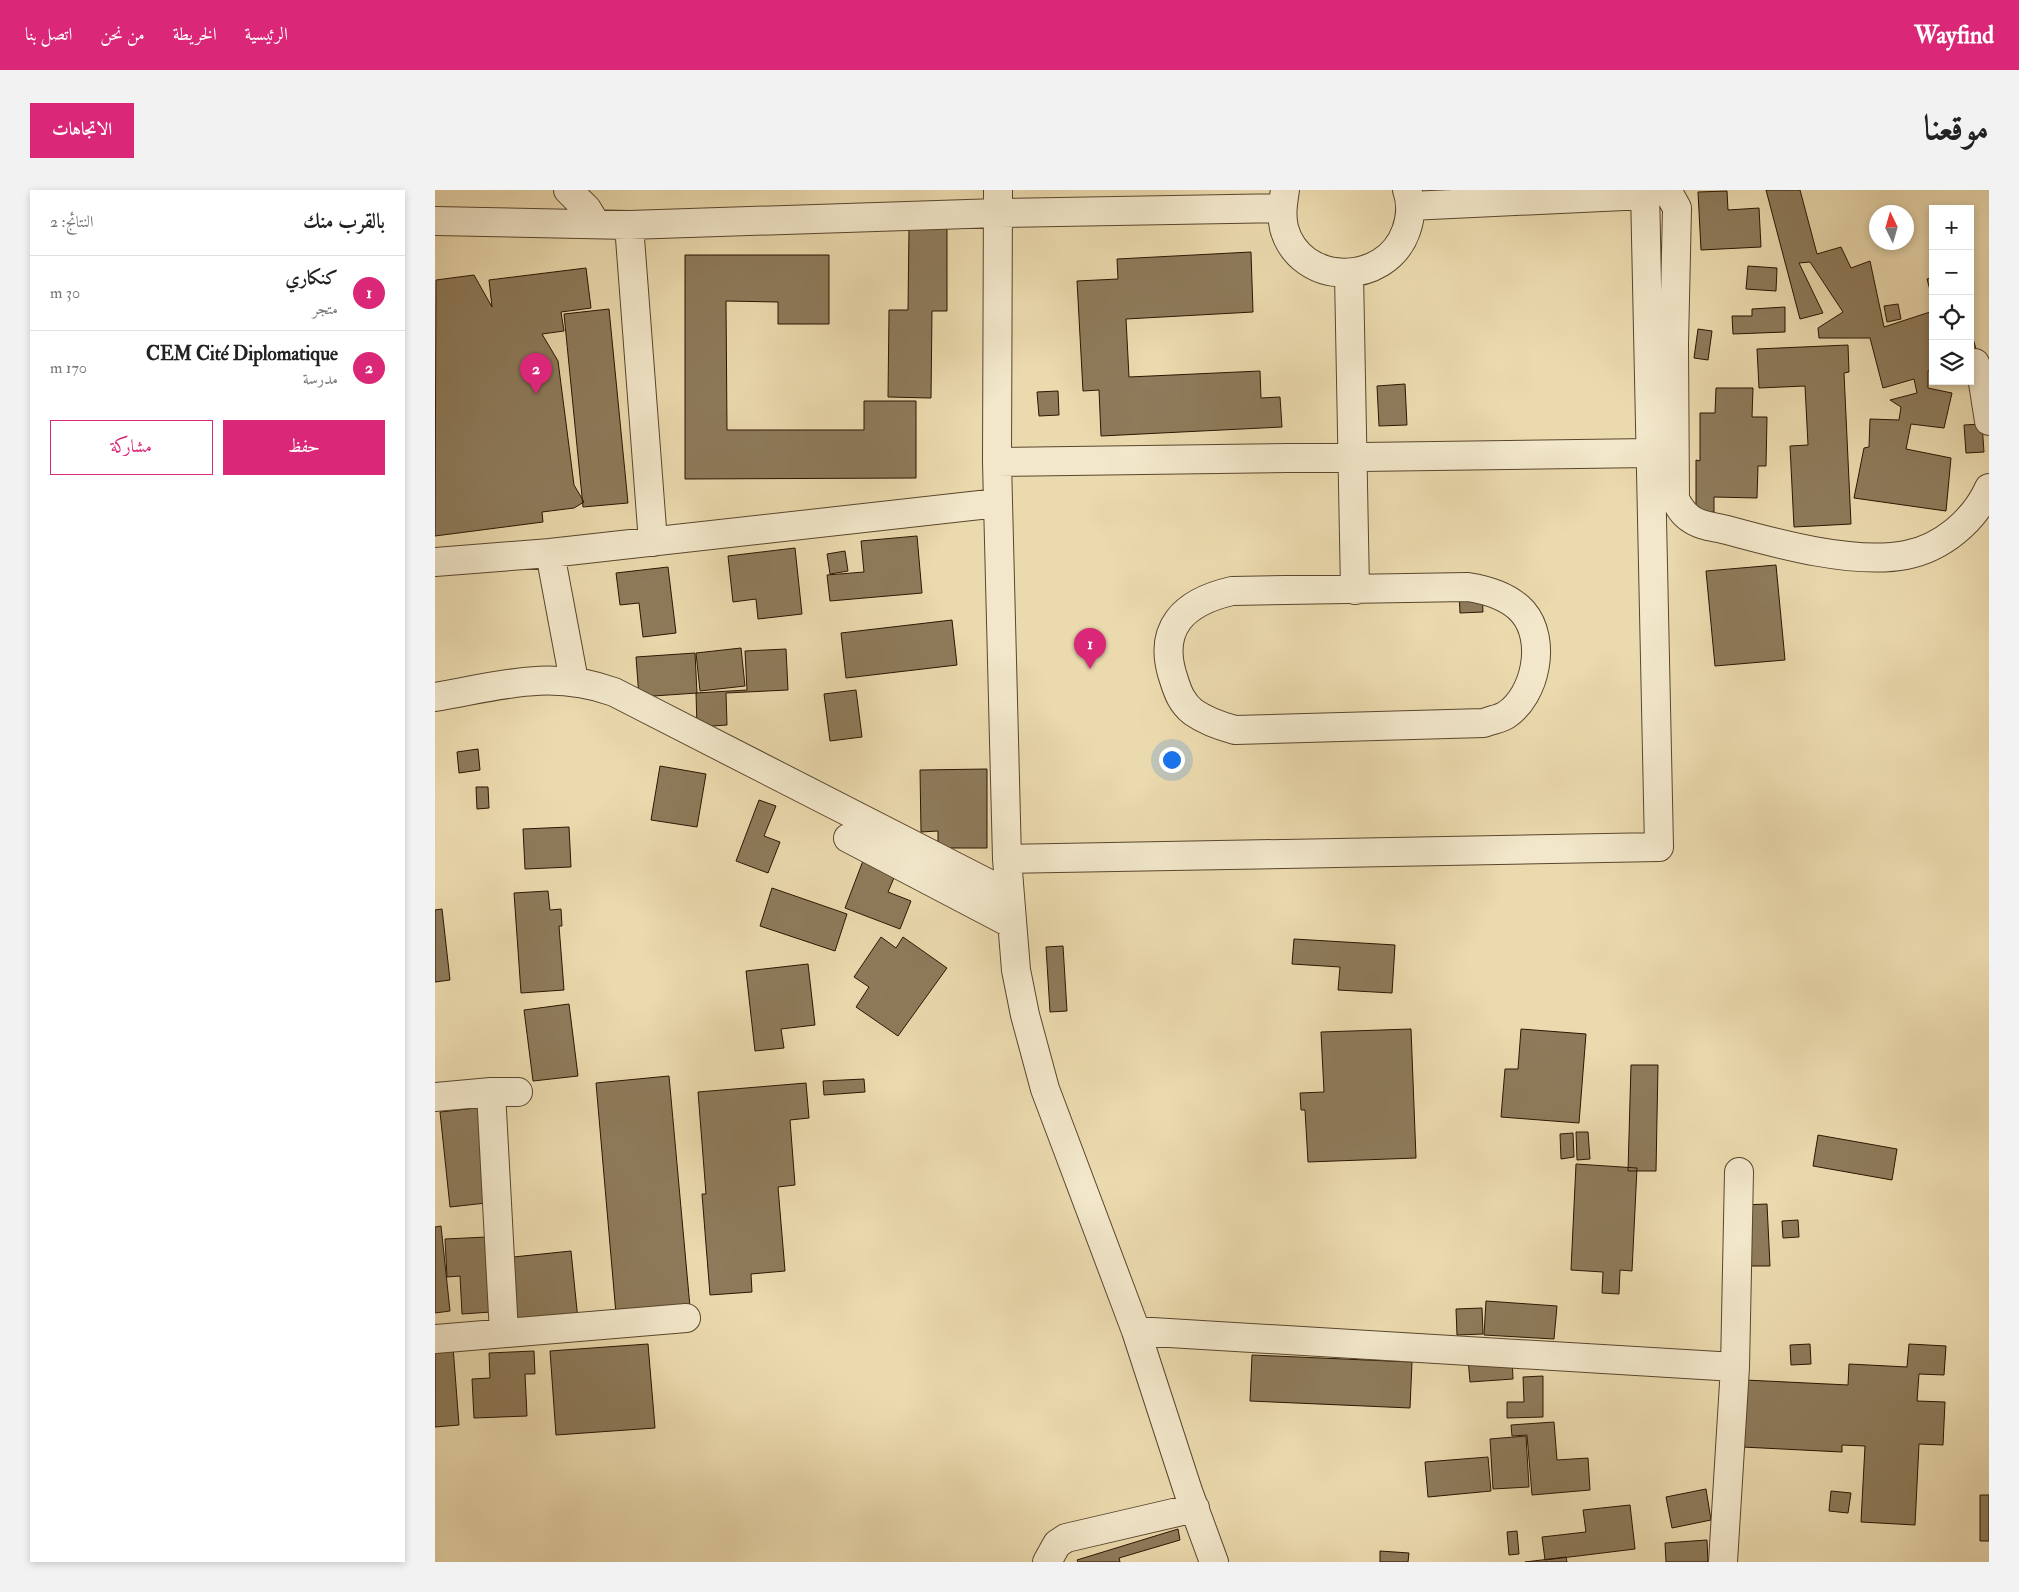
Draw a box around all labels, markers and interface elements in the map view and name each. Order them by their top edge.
text: Wayfind [1914,20,1994,51]
text: اتصل بنا [25,23,72,46]
text: من نحن [100,23,145,46]
text: الخريطة [173,23,217,46]
text: الرئيسية [245,23,288,46]
button: الاتجاهات [30,103,134,158]
text: موقعنا [1924,106,1989,150]
north arrow [1869,205,1914,250]
map controls [1929,205,1974,385]
button: + [1929,205,1974,250]
text: بالقرب منك [303,208,385,235]
text: النتائج: 2 [50,212,94,232]
button: − [1929,250,1974,295]
text: كنكاري [285,266,338,290]
text: 30 m [50,283,80,303]
text: 1 [366,283,372,303]
button: locate [1929,295,1974,340]
text: متجر [313,299,338,319]
button: layers [1929,340,1974,385]
text: CEM Cité Diplomatique [146,342,338,366]
pin: 2 [520,353,552,394]
text: 170 m [50,358,87,378]
text: 2 [365,358,373,378]
text: مدرسة [303,369,338,389]
button: مشاركة [50,420,213,475]
button: حفظ [223,420,385,475]
pin: 1 [1074,628,1106,669]
your location [1159,747,1185,773]

